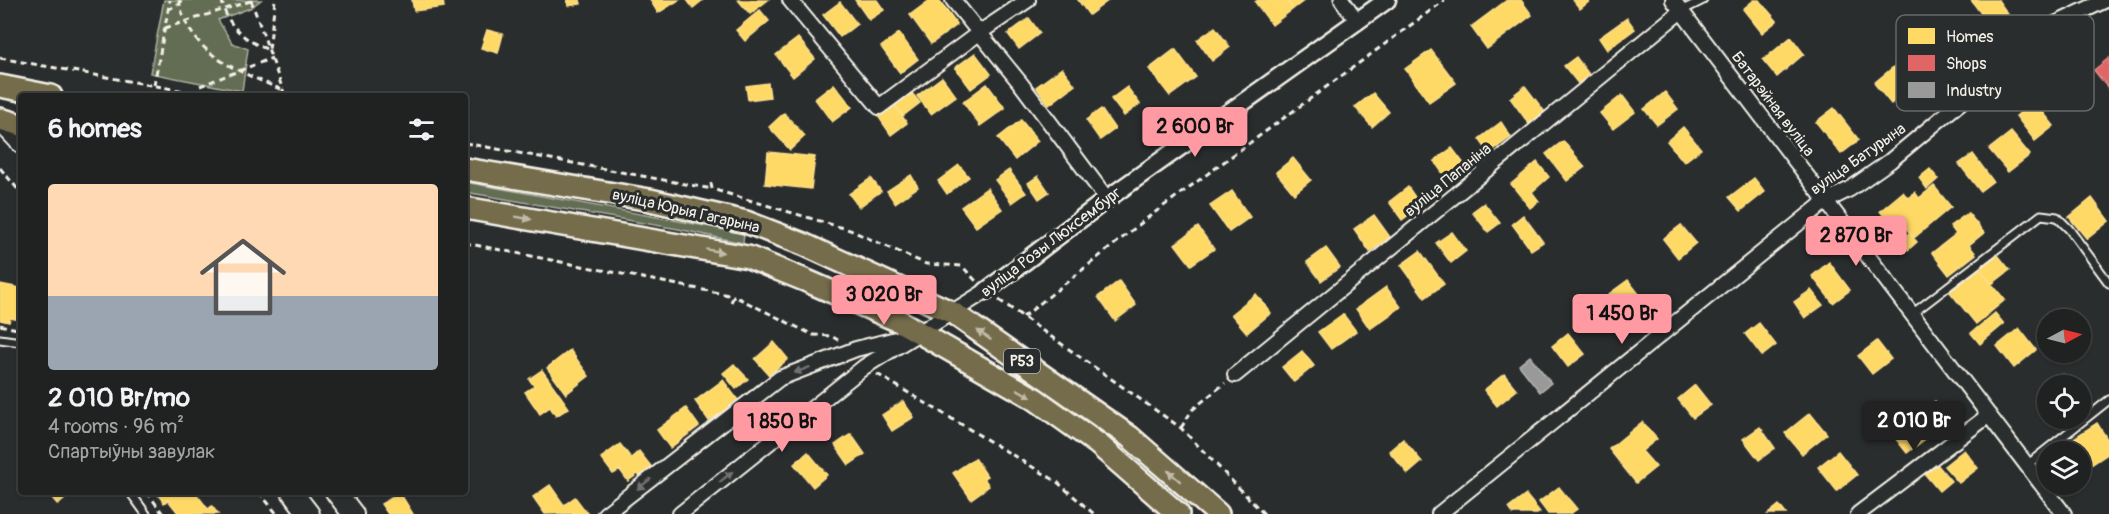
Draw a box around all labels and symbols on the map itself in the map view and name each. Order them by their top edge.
legend [1896,15,2094,111]
text: Homes [1946,27,1994,47]
street label: Батарэйная вуліца [1727,48,1819,160]
text: Shops [1946,54,1986,74]
text: Industry [1946,81,2002,101]
pin: 2 600 Br [1133,107,1257,158]
street label: вуліца Батурына [1806,119,1910,199]
street label: вуліца Папаніна [1401,139,1495,221]
street label: вуліца Розы Люксембург [977,182,1126,301]
street label: вуліца Юрыя Гагарына [610,184,762,238]
one-way arrow [513,213,532,222]
pin: 2 870 Br [1794,216,1918,267]
one-way arrow [705,247,724,256]
pin: 3 020 Br [822,275,946,326]
pin: 1 450 Br [1560,294,1684,345]
north arrow [2037,309,2091,363]
one-way arrow [976,329,992,341]
road number: Р53 [1004,349,1040,373]
one-way arrow [792,365,810,375]
one-way arrow [1016,388,1033,398]
pin: 2 010 Br [1852,401,1976,452]
pin: 1 850 Br [720,402,844,453]
one-way arrow [1167,470,1182,483]
one-way arrow [718,471,734,484]
one-way arrow [636,477,652,490]

